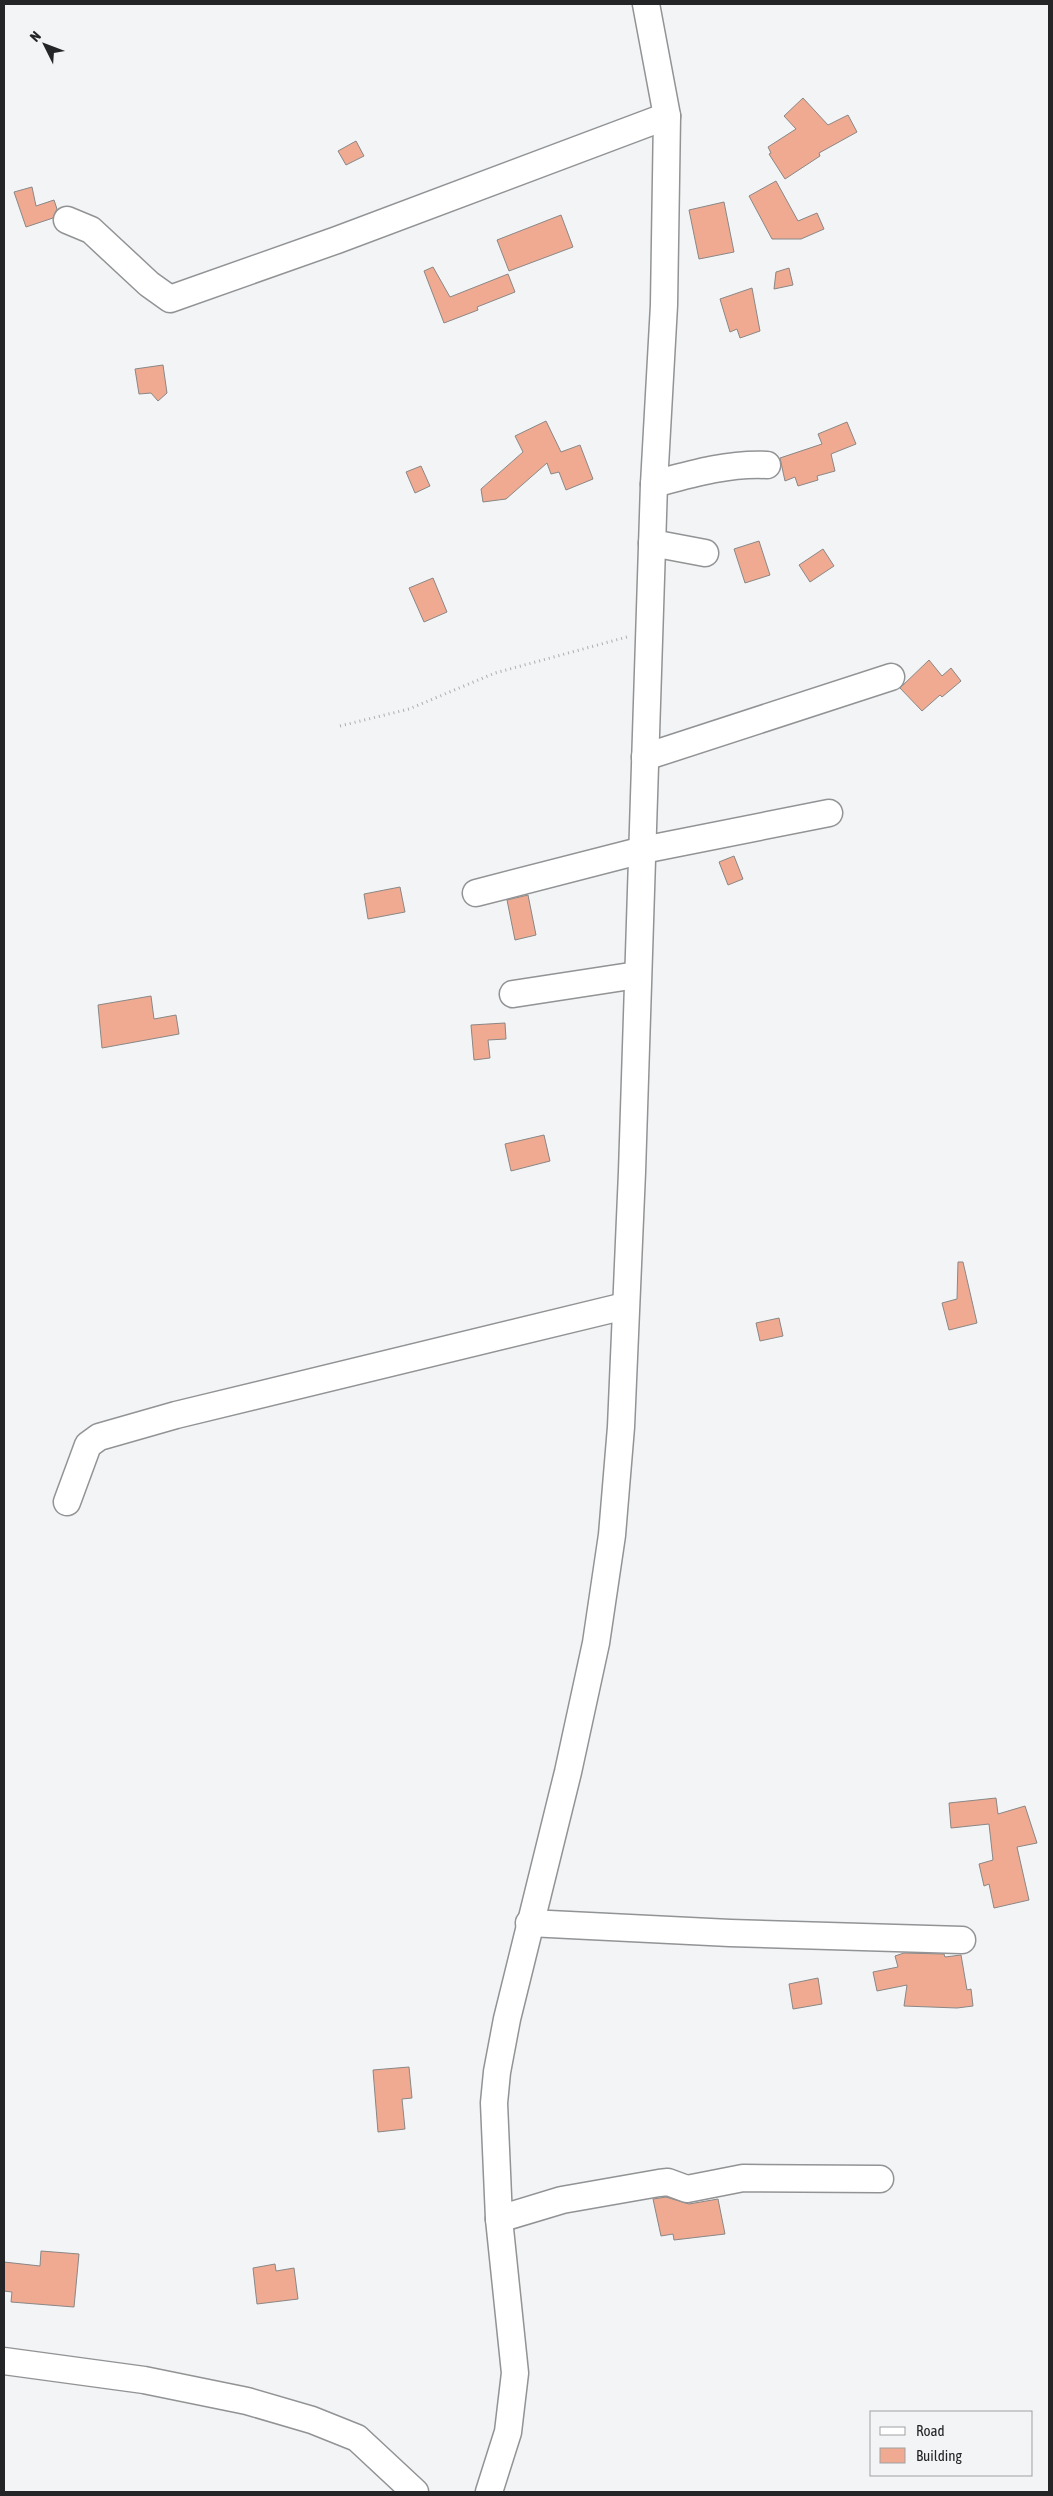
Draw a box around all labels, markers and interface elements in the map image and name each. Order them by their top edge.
north arrow [20,20,70,70]
text: N [27,28,44,45]
legend [870,2411,1033,2476]
text: Road [916,2422,945,2439]
text: Building [916,2447,962,2464]

